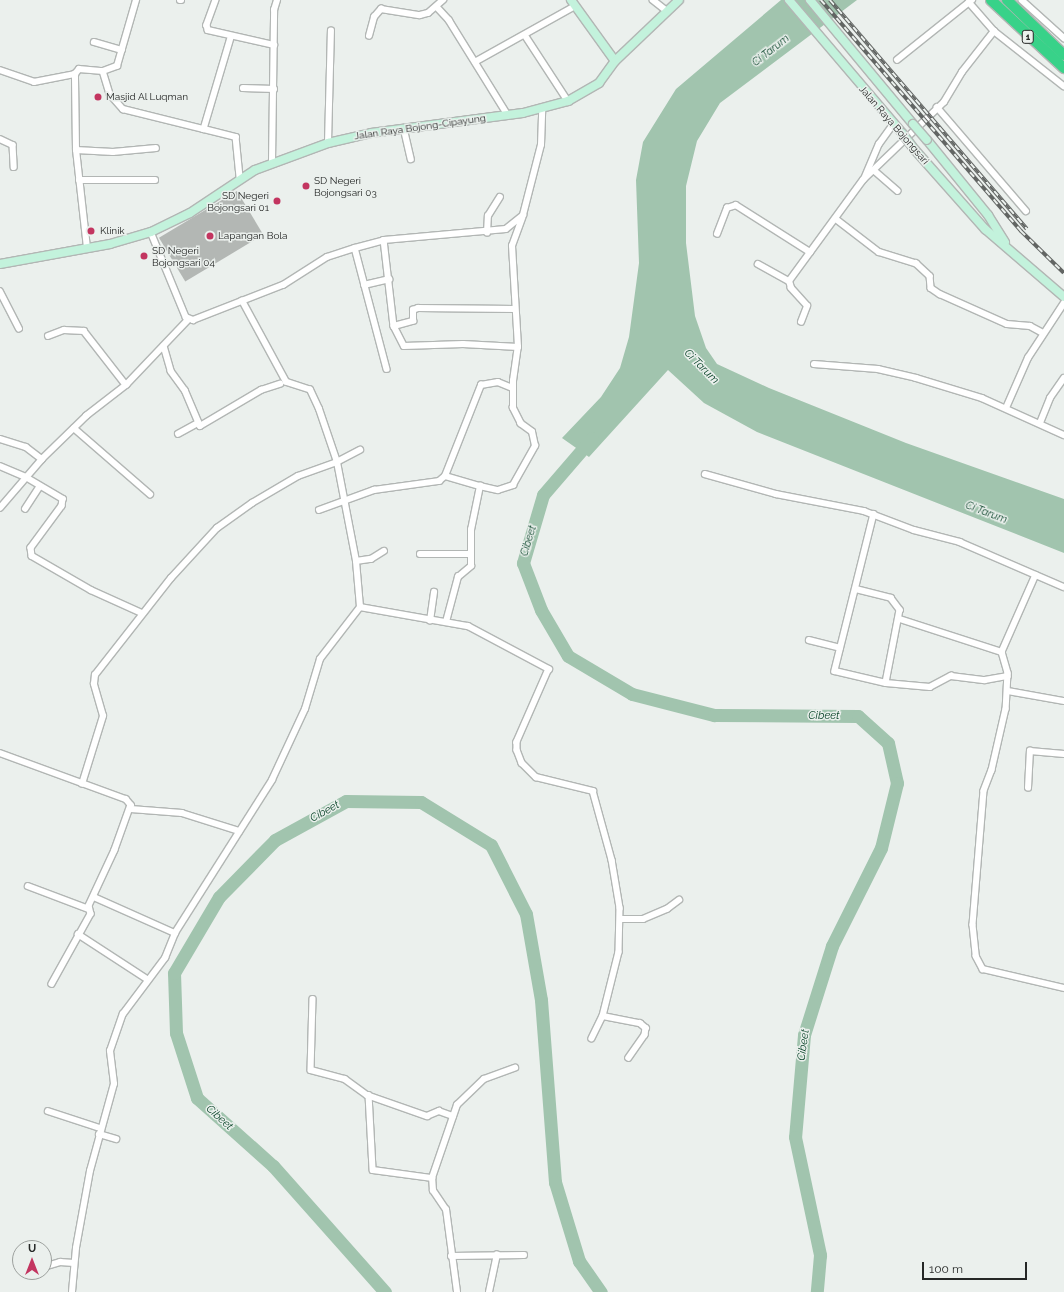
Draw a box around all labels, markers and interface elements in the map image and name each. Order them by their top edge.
road number: 1 [1021,30,1035,44]
water label: Ci Tarum [750,32,792,70]
street label: Jalan Raya Bojongsari [856,83,932,167]
place label: Masjid Al Luqman [106,91,189,103]
marker: Masjid Al Luqman [93,92,103,102]
street label: Jalan Raya Bojong-Cipayung [353,112,487,142]
place label: SD Negeri Bojongsari 03 [314,174,377,198]
marker: SD Negeri Bojongsari 03 [301,181,311,191]
place label: SD Negeri Bojongsari 01 [207,189,269,212]
marker: SD Negeri Bojongsari 01 [272,196,282,206]
marker: Klinik [85,225,97,237]
place label: Klinik [100,225,125,237]
place label: Lapangan Bola [218,230,288,242]
marker: Lapangan Bola [205,231,215,241]
place label: SD Negeri Bojongsari 04 [152,244,215,268]
marker: SD Negeri Bojongsari 04 [139,251,149,261]
water label: Ci Tarum [681,347,721,387]
water label: Ci Tarum [963,499,1009,527]
water label: Cibeet [518,524,540,558]
water label: Cibeet [808,709,840,723]
water label: Cibeet [308,799,342,825]
water label: Cibeet [795,1029,813,1061]
water label: Cibeet [203,1103,235,1133]
north arrow [12,1240,52,1280]
text: U [28,1242,36,1255]
scale bar [924,1254,1029,1280]
text: 100 m [929,1262,963,1276]

